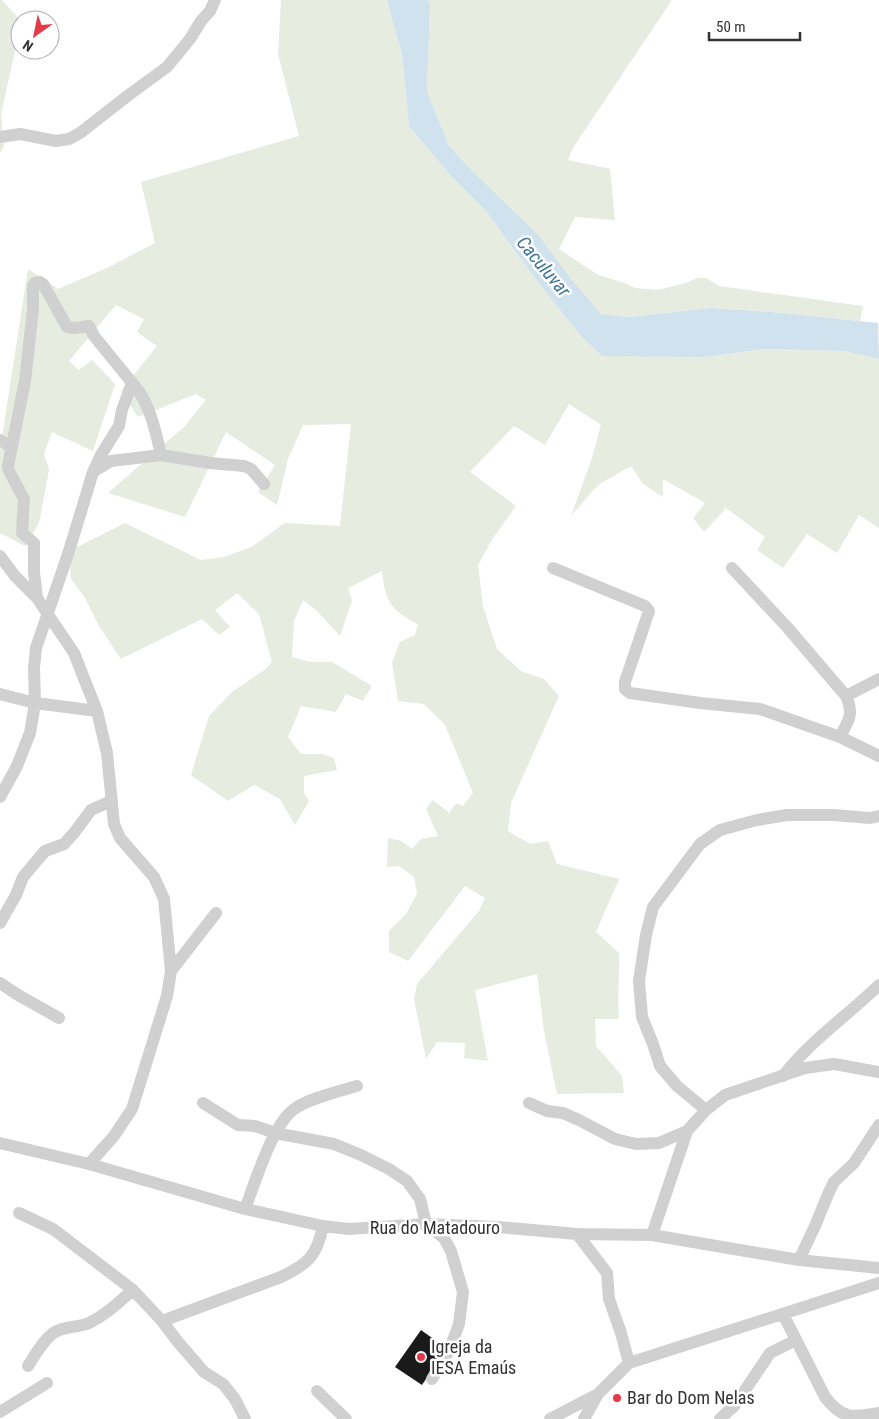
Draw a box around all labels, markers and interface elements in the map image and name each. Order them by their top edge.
north arrow [10,10,60,60]
scale bar [709,10,800,42]
text: 50 m [716,18,746,36]
text: N [20,37,36,55]
water label: Caculuvar [512,231,576,302]
street label: Rua do Matadouro [370,1217,500,1238]
place label: Igreja da IESA Emaús [431,1336,516,1378]
marker: Igreja da IESA Emaús [415,1351,427,1363]
place label: Bar do Dom Nelas [627,1387,755,1408]
marker: Bar do Dom Nelas [611,1392,623,1404]

